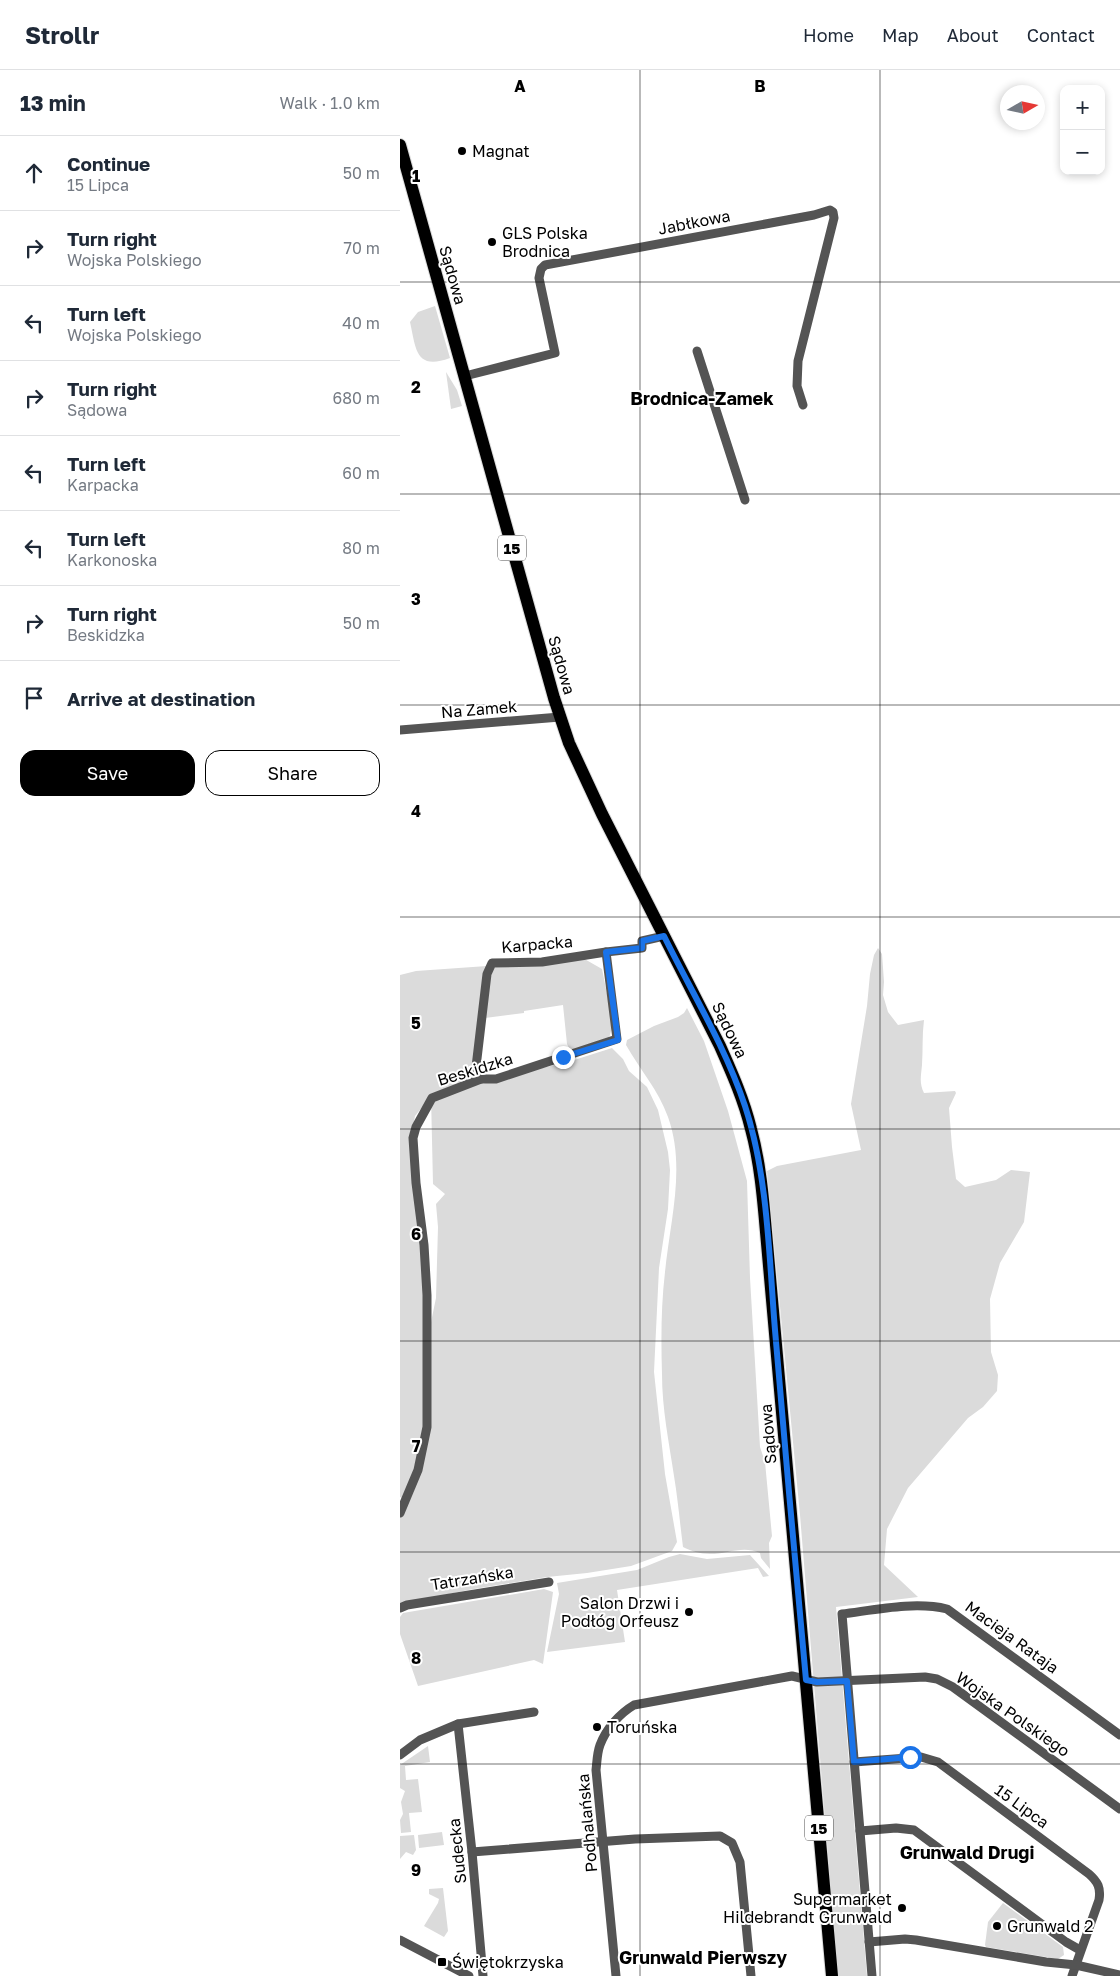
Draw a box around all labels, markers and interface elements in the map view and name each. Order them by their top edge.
text: Strollr [25,20,99,49]
text: Home [803,24,854,46]
text: Map [882,24,919,46]
text: About [947,24,999,46]
text: Contact [1027,24,1095,46]
text: A [514,76,526,96]
text: B [754,76,766,96]
north arrow [1000,85,1045,130]
map controls [1060,85,1105,175]
button: + [1060,85,1105,130]
text: 13 min [20,90,86,116]
text: Walk · 1.0 km [280,93,380,113]
button: − [1060,130,1105,175]
place label: Magnat [472,141,530,161]
marker: Magnat [456,145,468,157]
text: Continue [67,152,150,175]
icon: ahead [20,159,48,187]
text: 50 m [343,163,380,183]
text: 1 [412,166,420,186]
text: 15 Lipca [67,175,129,195]
street label: Jabłkowa [656,205,732,239]
place label: GLS Polska Brodnica [502,223,588,261]
text: Turn right [67,227,157,250]
icon: right [20,234,48,262]
marker: GLS Polska Brodnica [486,236,498,248]
text: 70 m [343,238,380,258]
street label: Sądowa [435,243,471,307]
text: Wojska Polskiego [67,250,202,270]
text: Turn left [67,302,146,325]
icon: left [20,309,48,337]
text: 40 m [342,313,380,333]
text: Wojska Polskiego [67,325,202,345]
text: Turn right [67,377,157,400]
text: 2 [411,377,421,397]
icon: right [20,384,48,412]
district label: Brodnica-Zamek [630,387,774,409]
text: 680 m [332,388,380,408]
text: Sądowa [67,400,127,420]
text: Turn left [67,452,146,475]
icon: left [20,459,48,487]
text: 60 m [342,463,380,483]
text: Karpacka [67,475,139,495]
text: Turn left [67,527,146,550]
icon: left [20,534,48,562]
road number: 15 [498,536,526,560]
text: 80 m [342,538,380,558]
text: Karkonoska [67,550,157,570]
text: 3 [411,589,421,609]
text: Turn right [67,602,157,625]
icon: right [20,609,48,637]
text: 50 m [343,613,380,633]
text: Beskidzka [67,625,145,645]
street label: Sądowa [544,633,580,697]
icon: arrive [20,684,48,712]
text: Arrive at destination [67,687,255,710]
street label: Na Zamek [440,696,518,722]
button: Save [20,750,195,796]
button: Share [205,750,380,796]
text: 4 [411,801,421,821]
street label: Karpacka [500,931,574,957]
street label: Sądowa [708,999,752,1061]
text: 5 [411,1013,421,1033]
route end [552,1046,575,1069]
street label: Beskidzka [435,1048,515,1090]
text: 6 [411,1224,421,1244]
street label: Sądowa [755,1403,781,1465]
text: 7 [412,1436,421,1456]
street label: Tatrzańska [429,1562,515,1594]
place label: Salon Drzwi i Podłóg Orfeusz [561,1593,679,1631]
street label: Macieja Rataja [961,1596,1063,1678]
marker: Salon Drzwi i Podłóg Orfeusz [683,1606,695,1618]
text: 8 [411,1648,421,1668]
street label: Wojska Polskiego [952,1667,1074,1761]
place label: Toruńska [607,1717,677,1737]
marker: Toruńska [591,1721,603,1733]
route start [899,1746,922,1769]
street label: Podhalańska [573,1773,601,1873]
street label: 15 Lipca [991,1780,1053,1832]
road number: 15 [805,1816,833,1840]
street label: Sudecka [444,1817,470,1885]
district label: Grunwald Drugi [900,1841,1034,1863]
text: 9 [411,1860,421,1880]
place label: Supermarket Hildebrandt Grunwald [723,1889,892,1927]
marker: Supermarket Hildebrandt Grunwald [896,1902,908,1914]
place label: Grunwald 2 [1007,1916,1094,1936]
marker: Grunwald 2 [991,1920,1003,1932]
district label: Grunwald Pierwszy [619,1946,787,1968]
place label: Świętokrzyska [452,1952,564,1972]
marker: Świętokrzyska [436,1956,448,1968]

